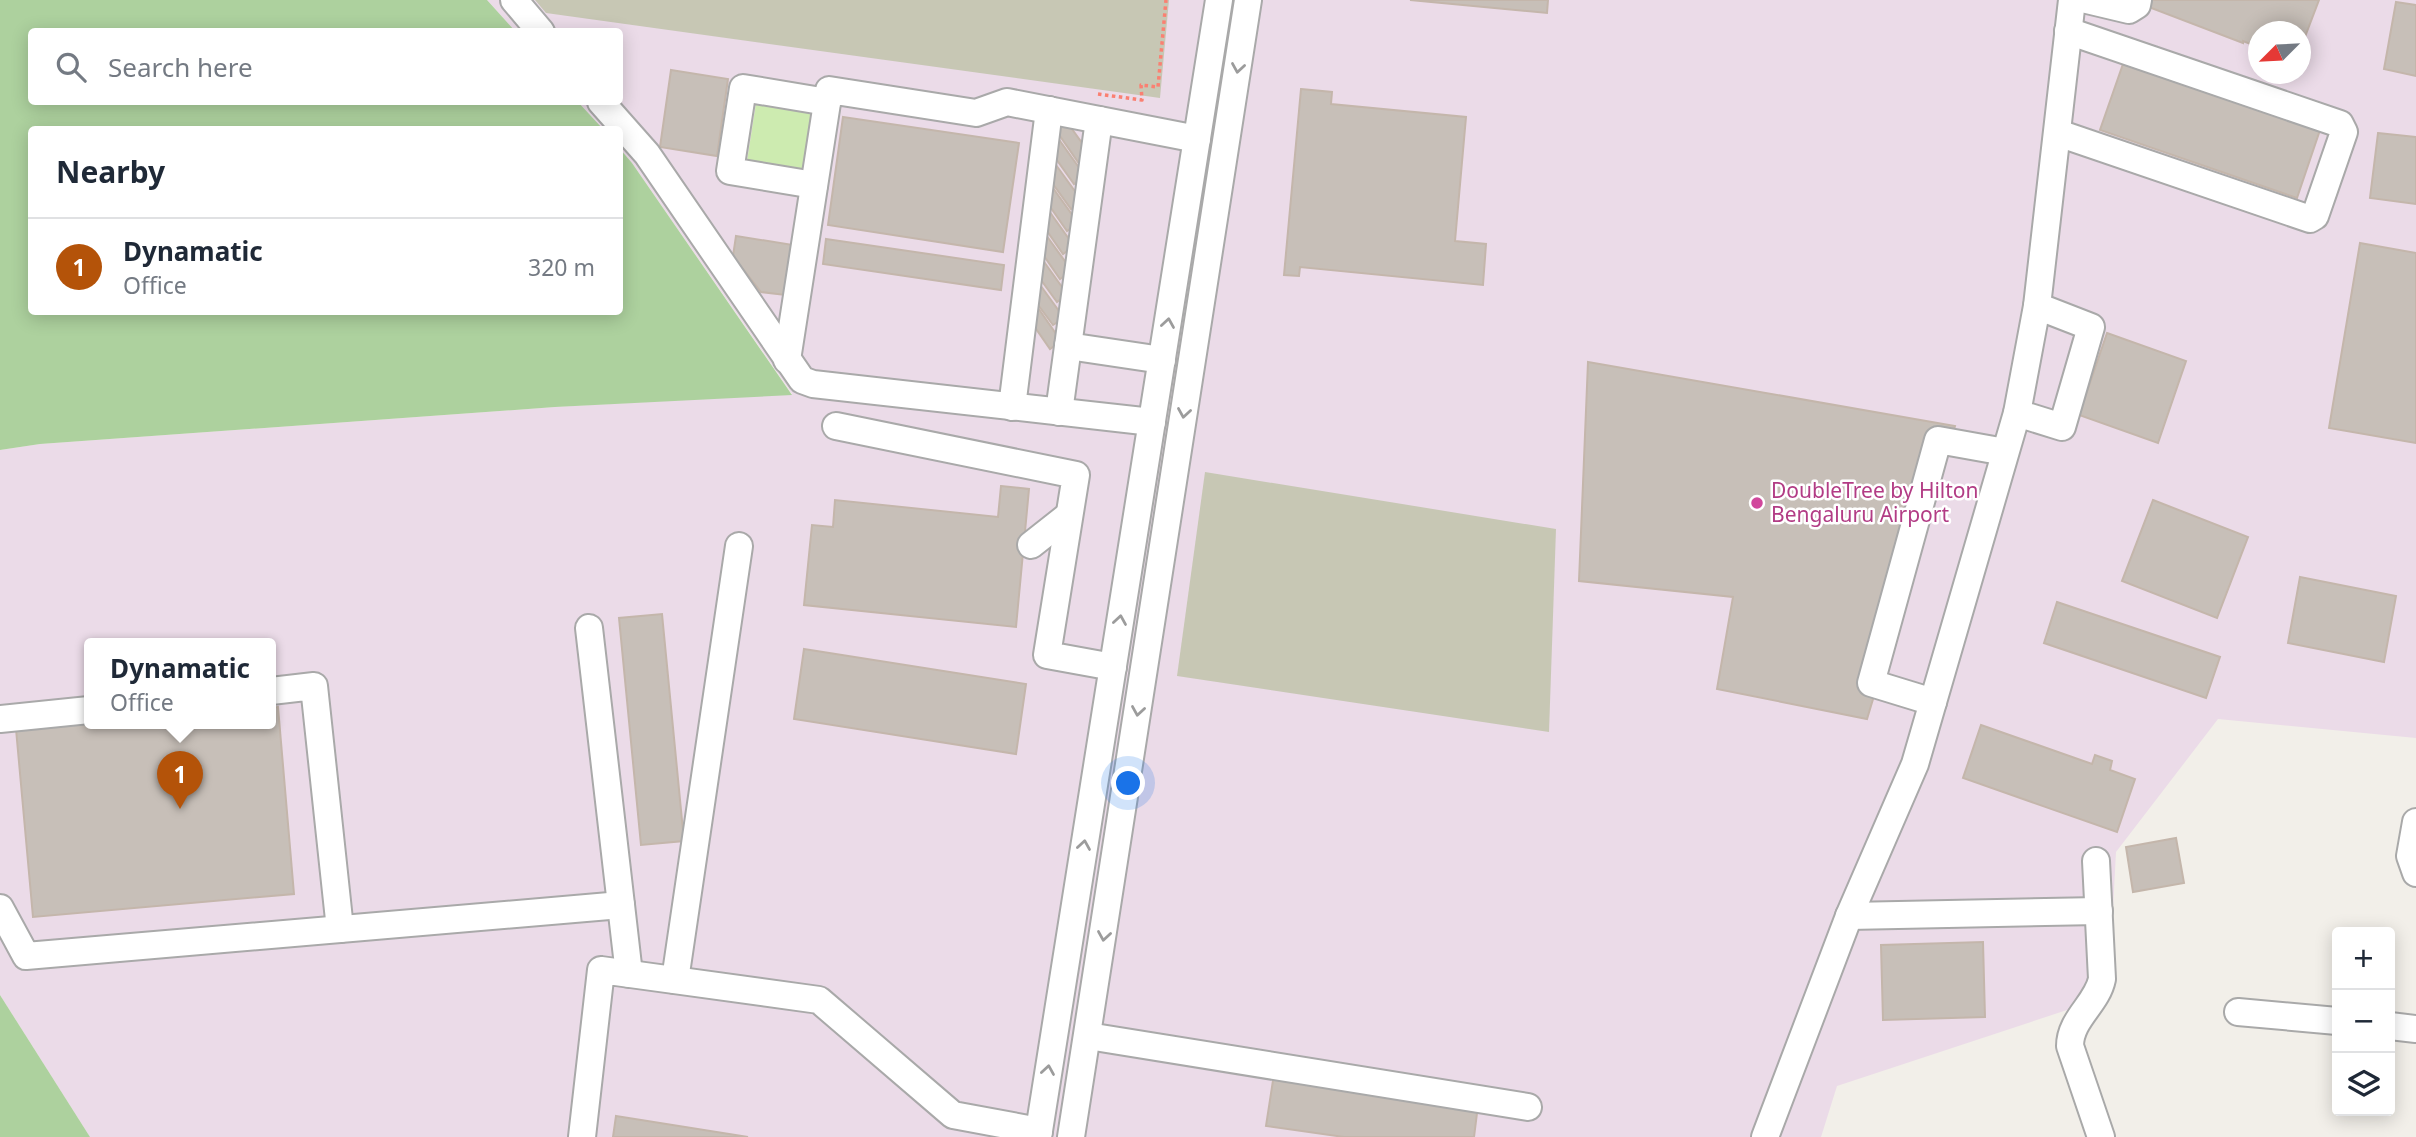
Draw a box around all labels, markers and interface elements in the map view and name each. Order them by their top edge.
north arrow [2248,21,2311,84]
search box [28,28,623,105]
icon: search [52,48,90,86]
text: Search here [108,49,253,85]
one-way arrow [1231,62,1246,73]
text: Nearby [56,151,165,192]
text: Dynamatic [123,233,263,269]
text: 1 [72,251,86,283]
text: 320 m [528,251,595,283]
text: Office [123,269,187,301]
one-way arrow [1160,317,1175,329]
one-way arrow [1177,408,1192,419]
place label: DoubleTree by Hilton Bengaluru Airport [1771,476,1979,528]
marker: DoubleTree by Hilton Bengaluru Airport [1749,495,1765,511]
one-way arrow [1112,614,1127,626]
popup [84,638,276,729]
text: Dynamatic [110,650,250,686]
text: Office [110,686,174,718]
one-way arrow [1131,705,1146,717]
pin: 1 [157,751,203,809]
your location [1111,766,1145,800]
one-way arrow [1076,839,1091,851]
map controls [2332,927,2395,1116]
button: + [2332,927,2395,990]
one-way arrow [1097,930,1112,942]
button: − [2332,990,2395,1053]
button: layers [2332,1053,2395,1116]
one-way arrow [1041,1064,1056,1076]

